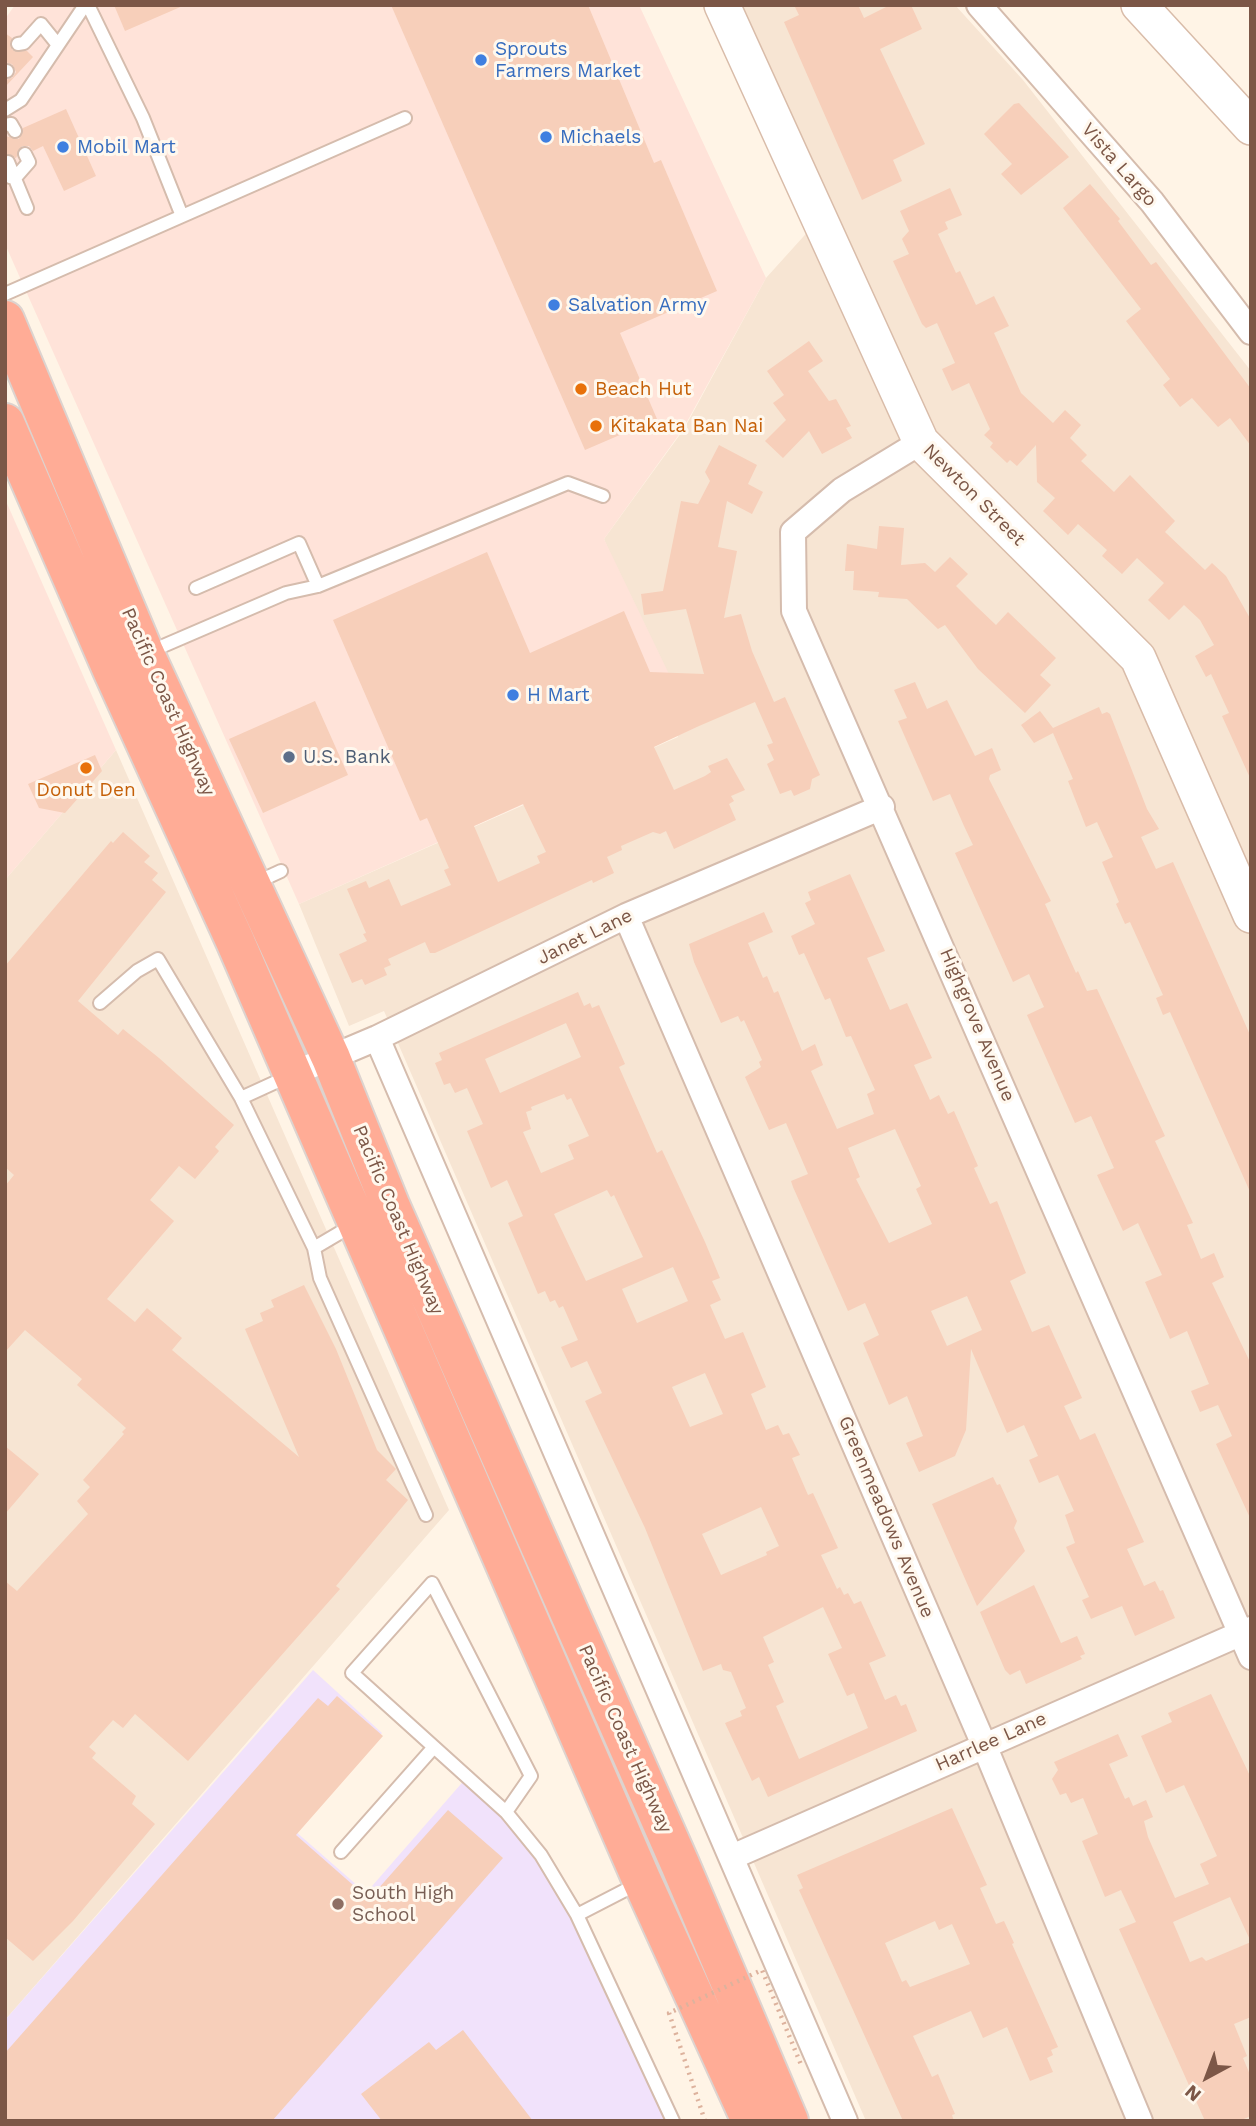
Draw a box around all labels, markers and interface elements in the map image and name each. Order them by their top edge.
place label: Sprouts Farmers Market [495,38,641,82]
marker: Sprouts Farmers Market [473,52,489,68]
street label: Vista Largo [1076,118,1162,212]
place label: Michaels [560,126,641,148]
marker: Michaels [538,129,554,145]
place label: Mobil Mart [77,136,176,158]
marker: Mobil Mart [55,139,71,155]
place label: Salvation Army [568,294,707,316]
marker: Salvation Army [546,297,562,313]
place label: Beach Hut [595,378,691,400]
marker: Beach Hut [573,381,589,397]
place label: Kitakata Ban Nai [610,415,763,437]
marker: Kitakata Ban Nai [588,418,604,434]
street label: Newton Street [918,439,1030,551]
street label: Pacific Coast Highway [116,604,220,800]
place label: H Mart [527,684,589,706]
marker: H Mart [505,687,521,703]
place label: U.S. Bank [303,746,390,768]
marker: U.S. Bank [281,749,297,765]
marker: Donut Den [78,760,94,776]
place label: Donut Den [36,779,136,801]
street label: Janet Lane [534,904,636,970]
street label: Highgrove Avenue [934,945,1020,1105]
street label: Pacific Coast Highway [348,1122,448,1318]
street label: Greenmeadows Avenue [833,1413,939,1621]
street label: Pacific Coast Highway [573,1641,677,1837]
street label: Harrlee Lane [932,1707,1050,1777]
place label: South High School [352,1882,454,1926]
marker: South High School [330,1896,346,1912]
north arrow [1172,2042,1242,2112]
text: N [1180,2080,1206,2107]

